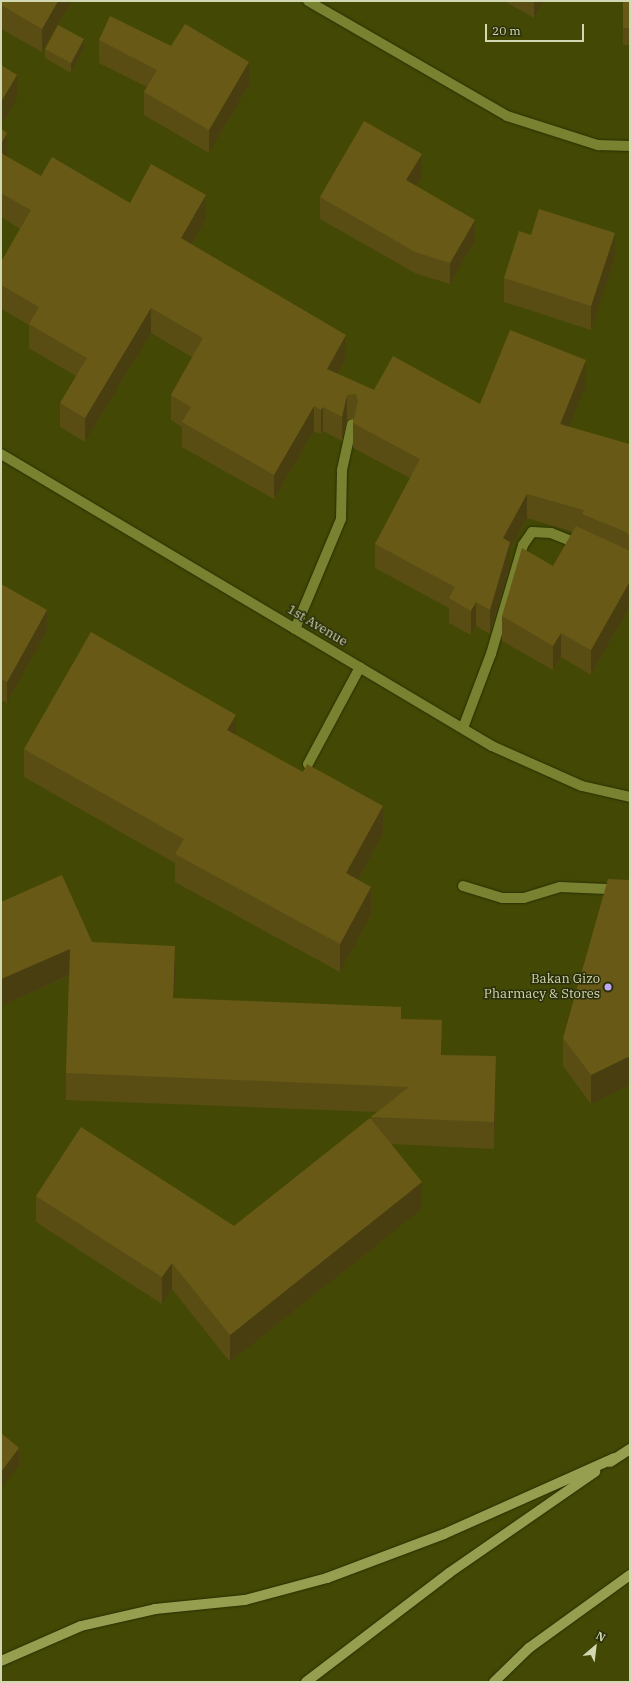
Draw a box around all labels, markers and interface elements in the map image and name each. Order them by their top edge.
scale bar [487,16,586,42]
text: 20 m [492,23,521,38]
street label: 1st Avenue [284,602,350,650]
place label: Bakan Gizo Pharmacy & Stores [484,972,600,1003]
marker: Bakan Gizo Pharmacy & Stores [603,982,613,992]
north arrow [575,1627,615,1667]
text: N [593,1628,608,1645]

